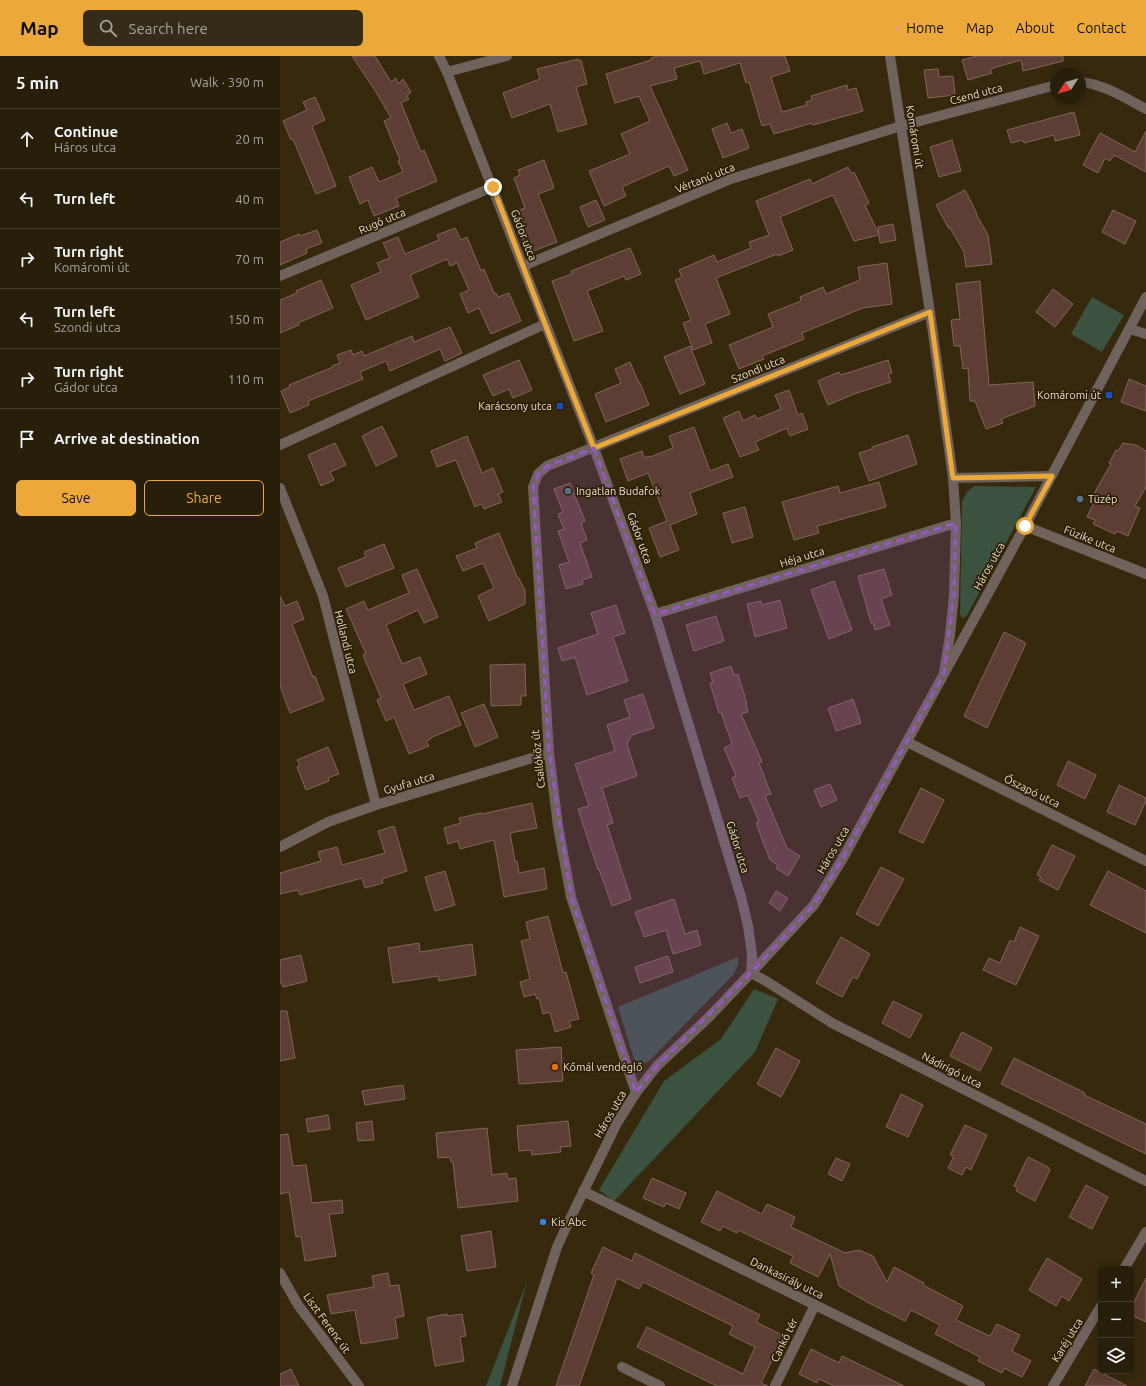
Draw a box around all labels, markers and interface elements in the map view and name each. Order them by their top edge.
search box [83,10,363,46]
text: Map [20,17,59,39]
icon: search [97,17,119,39]
text: Search here [129,20,208,37]
text: Home [906,20,944,36]
text: Map [966,20,994,36]
text: About [1016,20,1055,36]
text: Contact [1077,20,1126,36]
north arrow [1050,68,1086,104]
text: 5 min [16,73,59,92]
text: Walk · 390 m [190,75,264,89]
street label: Csend utca [948,81,1004,107]
street label: Komáromi út [904,104,926,170]
text: Continue [54,123,118,140]
icon: ahead [16,128,38,150]
text: 20 m [235,132,264,146]
text: Háros utca [54,140,116,154]
street label: Vértanú utca [673,161,737,195]
route end [484,178,502,196]
icon: left [16,188,38,210]
text: Turn left [54,190,115,207]
text: 40 m [235,192,264,206]
street label: Rugó utca [357,206,407,236]
street label: Gádor utca [509,208,539,262]
text: Turn right [54,243,124,260]
icon: right [16,248,38,270]
text: 70 m [235,252,264,266]
text: Komáromi út [54,260,130,274]
text: Turn left [54,303,115,320]
icon: left [16,308,38,330]
text: 150 m [228,312,264,326]
text: Szondi utca [54,320,121,334]
street label: Szondi utca [730,353,786,385]
text: Turn right [54,363,124,380]
icon: right [16,368,38,390]
text: 110 m [228,372,264,386]
text: Gádor utca [54,380,118,394]
place label: Komáromi út [1037,389,1102,401]
marker: Komáromi út [1104,390,1114,400]
place label: Karácsony utca [478,400,552,412]
marker: Karácsony utca [555,401,565,411]
icon: arrive [16,428,38,450]
text: Arrive at destination [54,430,200,447]
button: Save [16,480,136,516]
button: Share [144,480,264,516]
place label: Ingatlan Budafok [576,485,661,497]
marker: Ingatlan Budafok [563,486,573,496]
place label: Tüzép [1088,493,1118,505]
marker: Tüzép [1075,494,1085,504]
street label: Gádor utca [625,511,655,565]
route start [1016,517,1034,535]
street label: Füzike utca [1062,523,1118,555]
street label: Háros utca [971,540,1007,592]
street label: Héja utca [778,545,826,569]
street label: Hollandi utca [332,609,360,675]
street label: Csallóköz út [529,728,547,789]
street label: Gyufa utca [382,770,436,796]
street label: Őszapó utca [1002,771,1062,810]
street label: Gádor utca [724,820,752,874]
street label: Háros utca [815,824,851,876]
street label: Nádirigó utca [920,1050,984,1090]
place label: Kőmál vendéglő [563,1061,642,1073]
marker: Kőmál vendéglő [550,1062,560,1072]
street label: Háros utca [592,1088,628,1140]
place label: Kis Abc [551,1216,587,1228]
marker: Kis Abc [538,1217,548,1227]
street label: Dankasirály utca [748,1255,826,1301]
map controls [1098,1266,1134,1374]
button: + [1098,1266,1134,1302]
street label: Liszt Ferenc út [301,1291,353,1356]
button: − [1098,1302,1134,1338]
street label: Cankó tér [768,1315,800,1364]
street label: Karéj utca [1049,1316,1085,1364]
button: layers [1098,1338,1134,1374]

